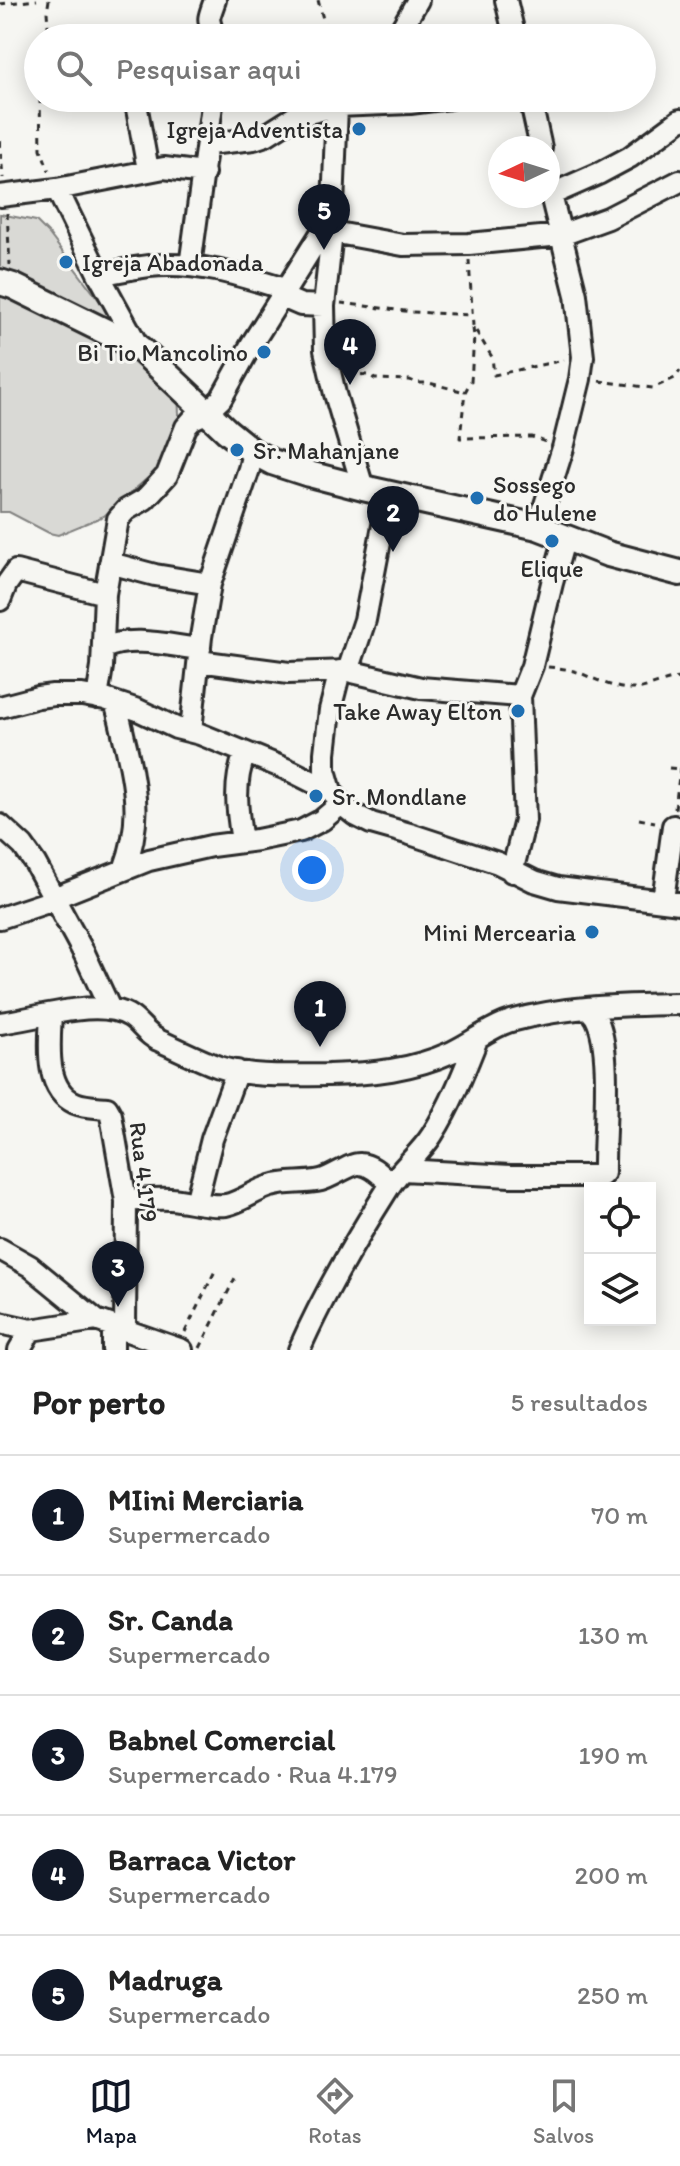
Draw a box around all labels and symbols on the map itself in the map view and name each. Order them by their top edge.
place label: Igreja Adventista [167,115,343,144]
marker: Igreja Adventista [350,120,368,138]
north arrow [488,136,560,208]
pin: 5 [298,184,350,250]
place label: Igreja Abadonada [82,248,264,277]
marker: Igreja Abadonada [57,253,75,271]
pin: 4 [324,319,376,385]
place label: Bi Tio Mancolino [77,338,248,367]
marker: Bi Tio Mancolino [255,343,273,361]
place label: Sr. Mahanjane [253,436,400,465]
marker: Sr. Mahanjane [228,441,246,459]
place label: Sossego do Hulene [493,470,597,527]
pin: 2 [367,486,419,552]
marker: Sossego do Hulene [468,489,486,507]
marker: Elique [543,532,561,550]
place label: Elique [520,554,584,583]
place label: Take Away Elton [333,697,502,726]
marker: Take Away Elton [509,702,527,720]
place label: Sr. Mondlane [332,782,467,811]
marker: Sr. Mondlane [307,787,325,805]
your location [292,850,332,890]
place label: Mini Mercearia [423,918,576,947]
marker: Mini Mercearia [583,923,601,941]
pin: 1 [294,981,346,1047]
street label: Rua 4.179 [123,1120,165,1224]
pin: 3 [92,1241,144,1307]

